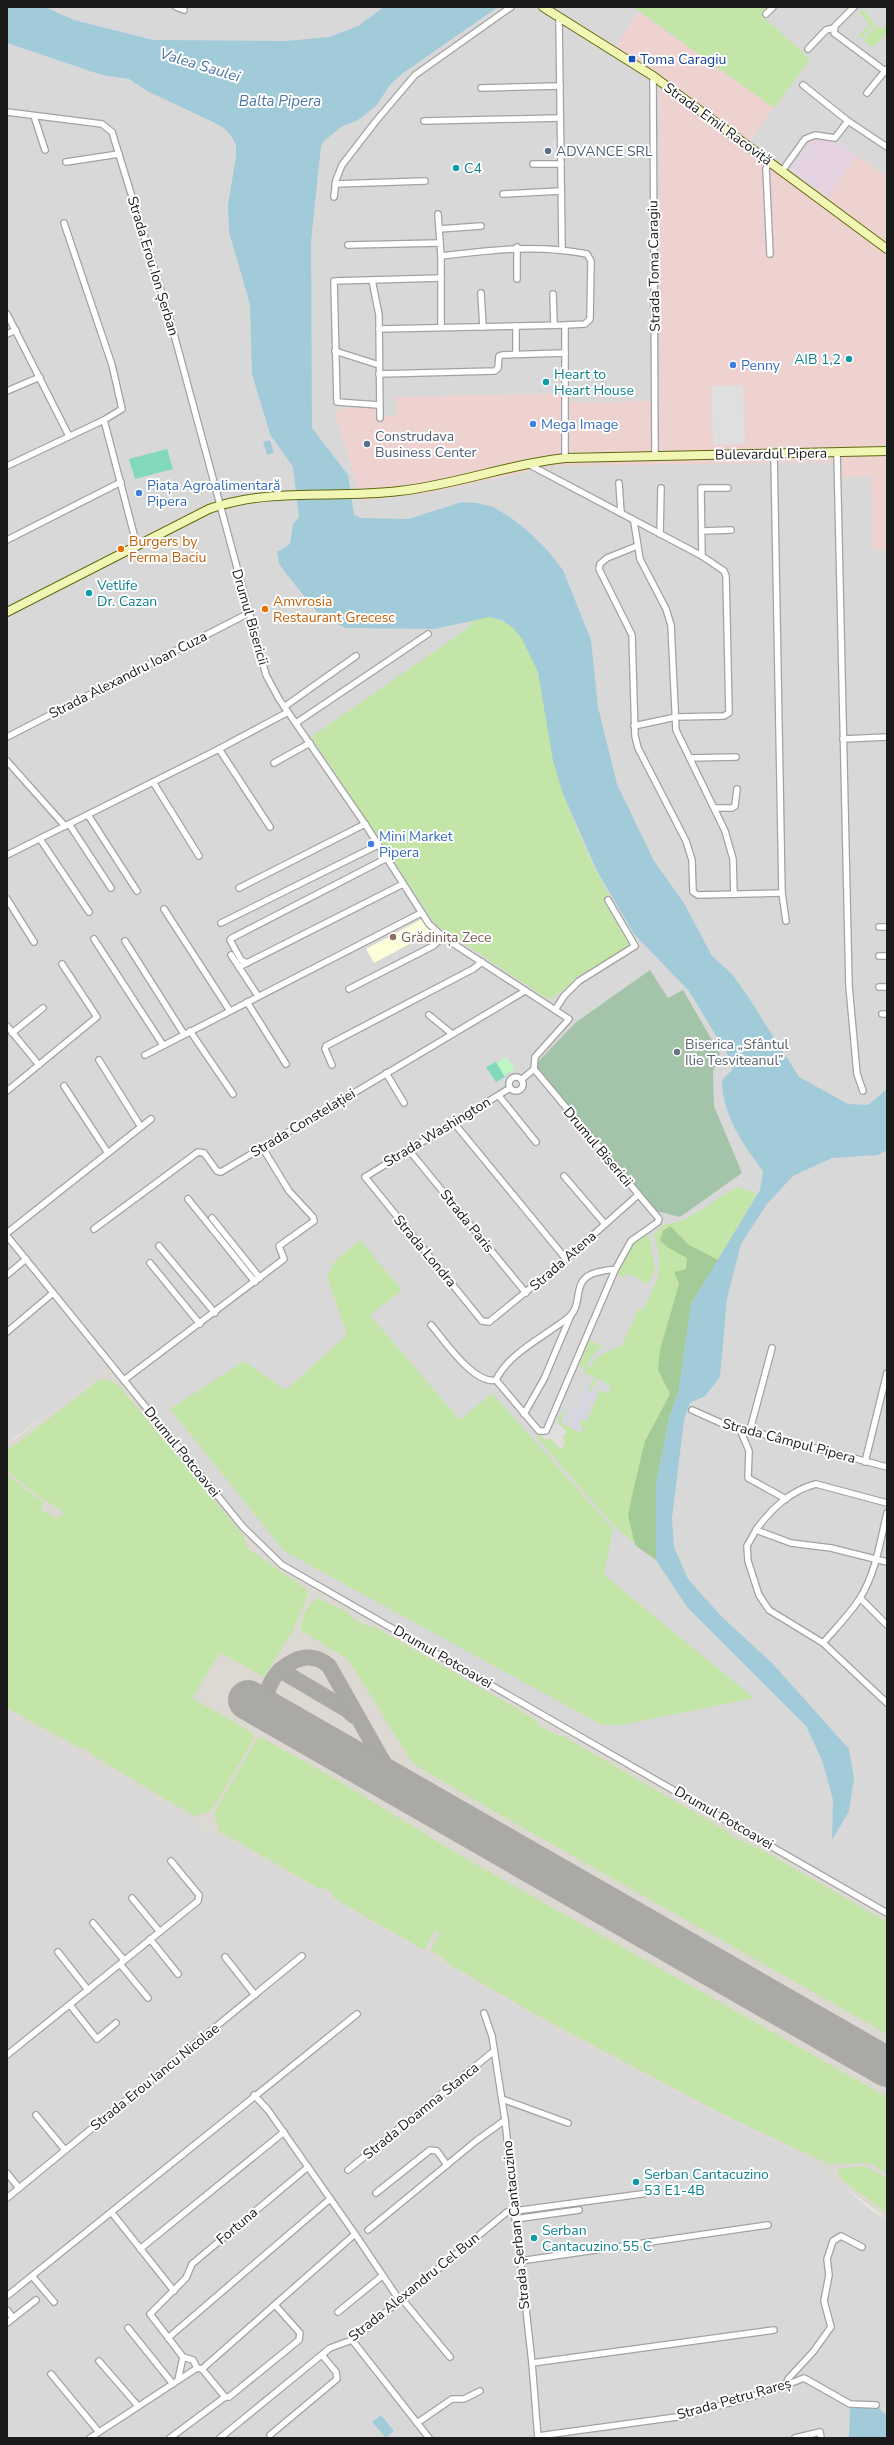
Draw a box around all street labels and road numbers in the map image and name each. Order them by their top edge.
street label: Strada Emil Racoviță [660,78,776,170]
street label: Strada Erou Ion Șerban [123,194,183,338]
street label: Strada Toma Caragiu [643,200,665,332]
street label: Bulevardul Pipera [715,444,827,464]
street label: Drumul Bisericii [227,567,273,667]
street label: Strada Alexandru Ioan Cuza [46,627,210,723]
street label: Strada Constelației [247,1084,359,1162]
street label: Strada Washington [380,1093,494,1171]
street label: Drumul Bisericii [559,1103,637,1191]
street label: Strada Paris [436,1186,498,1257]
street label: Strada Londra [389,1211,461,1291]
street label: Strada Atena [526,1227,600,1295]
street label: Drumul Potcoavei [140,1403,224,1501]
street label: Strada Câmpul Pipera [720,1414,858,1468]
street label: Drumul Potcoavei [390,1621,496,1693]
street label: Drumul Potcoavei [671,1782,777,1854]
street label: Strada Erou Iancu Nicolae [86,2019,224,2135]
street label: Strada Doamna Stanca [359,2058,483,2164]
street label: Strada Șerban Cantacuzino [498,2139,534,2310]
street label: Fortuna [212,2203,262,2249]
street label: Strada Alexandru Cel Bun [345,2228,483,2346]
street label: Strada Petru Rareș [675,2373,794,2424]

